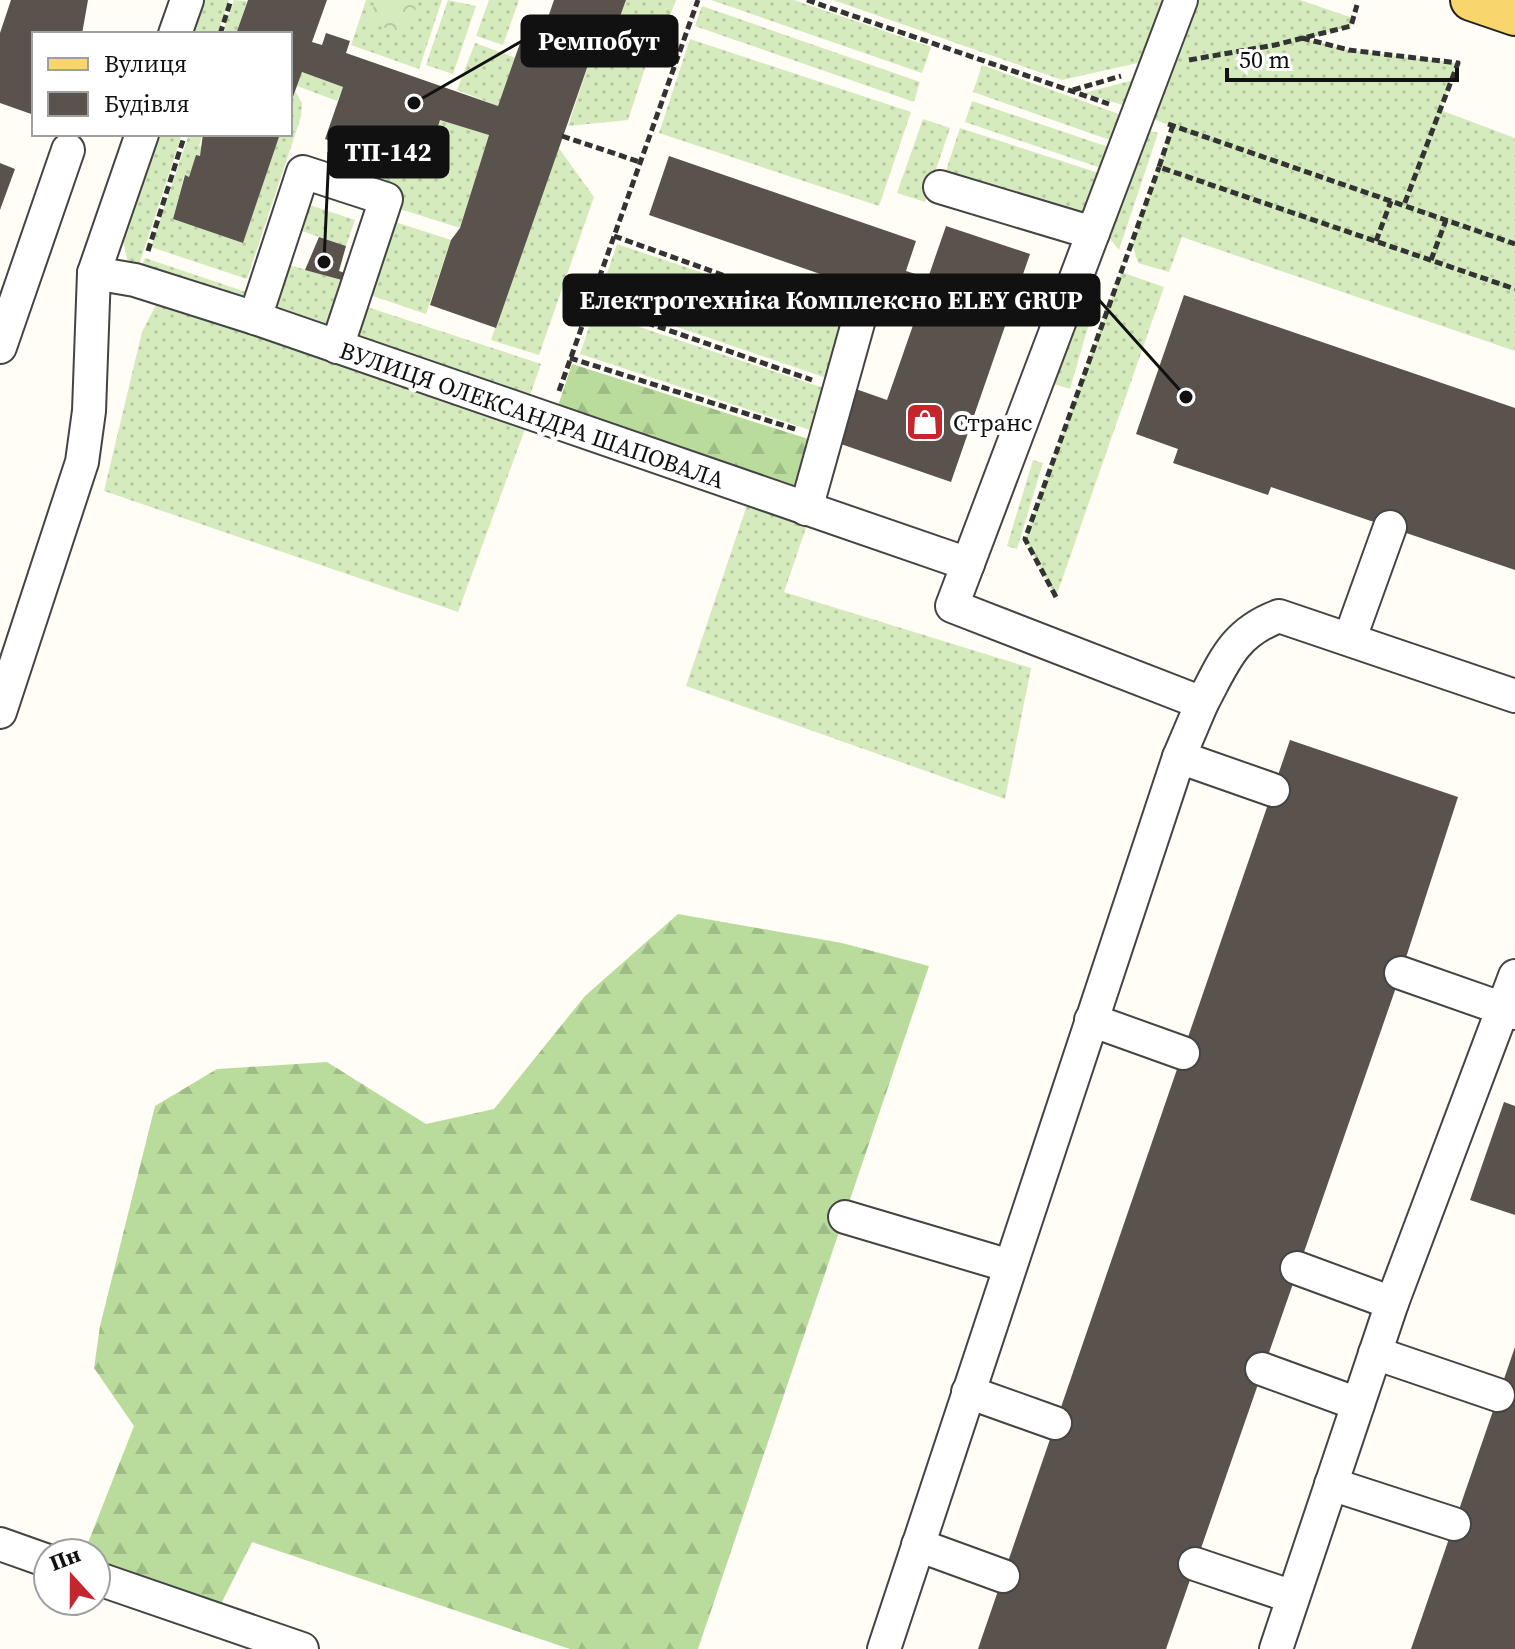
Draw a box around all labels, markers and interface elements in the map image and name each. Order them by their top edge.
callout: Ремпобут [522,16,677,66]
text: Ремпобут [538,23,660,59]
legend [32,32,292,136]
scale bar [1227,32,1457,82]
text: 50 m [1239,43,1290,76]
text: Вулиця [104,47,187,80]
text: Будівля [104,87,189,120]
callout: ТП-142 [329,127,448,177]
text: ТП-142 [344,134,432,170]
callout: Електротехніка Комплексно ELEY GRUP [564,275,1099,325]
text: Електротехніка Комплексно ELEY GRUP [579,282,1083,318]
street label: ВУЛИЦЯ ОЛЕКСАНДРА ШАПОВАЛА [335,333,729,497]
shop icon: Странс [904,401,946,443]
place label: Странс [953,406,1033,439]
north arrow [32,1537,112,1617]
text: Пн [45,1539,85,1578]

